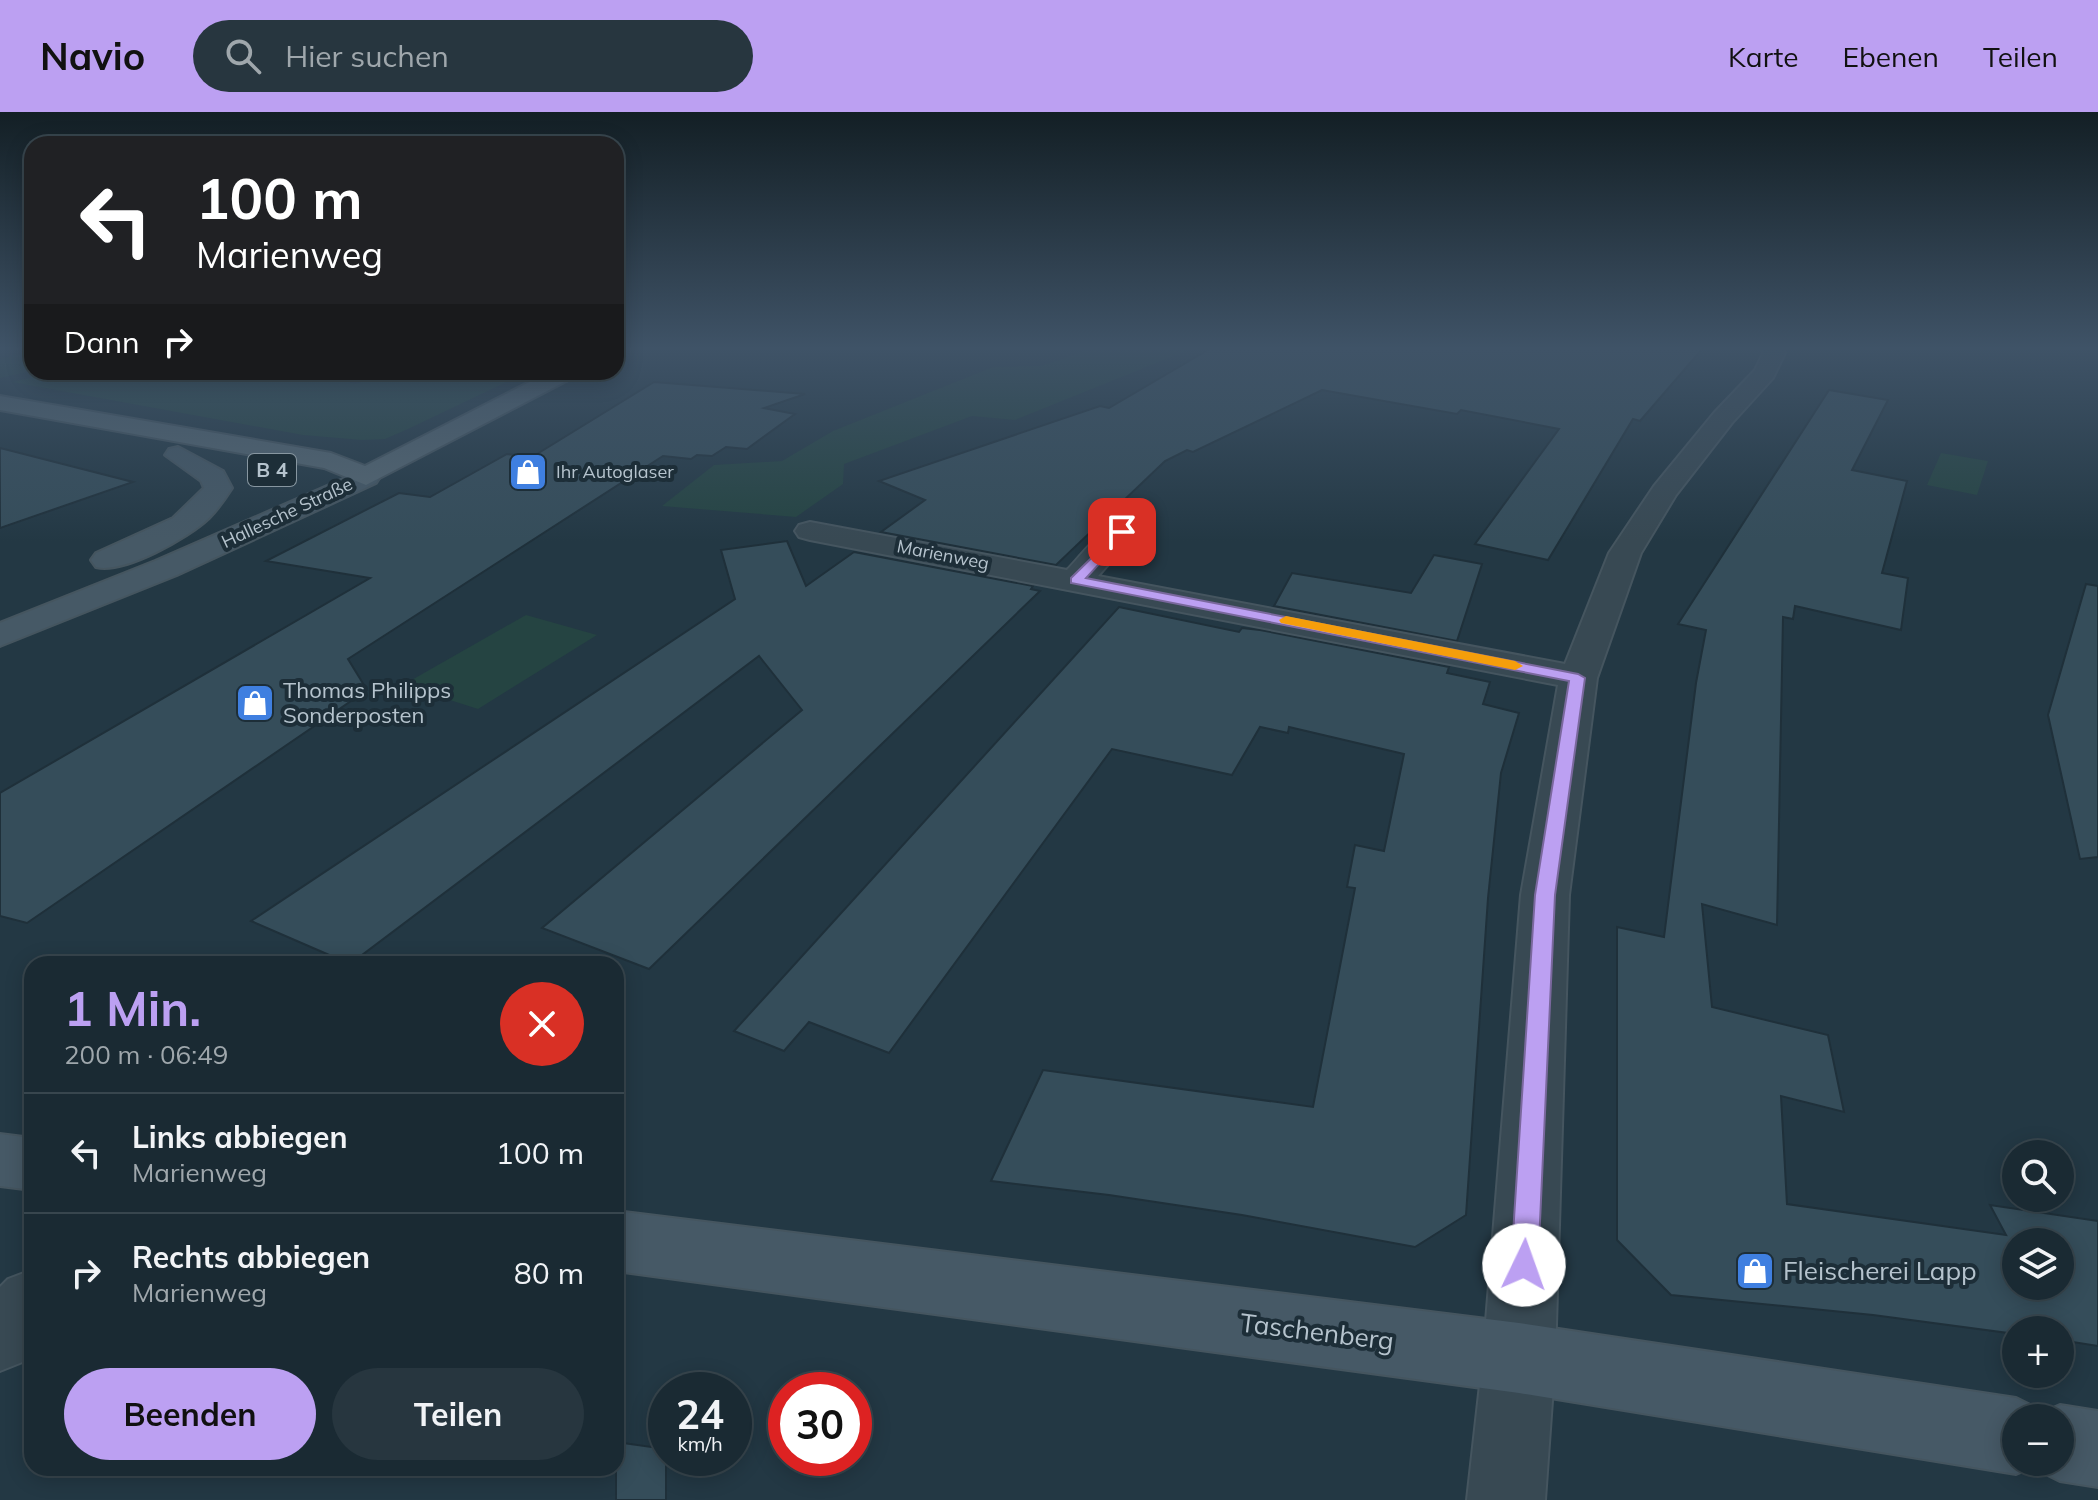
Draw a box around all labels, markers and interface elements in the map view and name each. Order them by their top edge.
search box [193,20,753,92]
text: Navio [40,32,145,80]
icon: search [221,34,265,78]
text: Hier suchen [285,37,449,75]
text: Karte [1728,39,1798,74]
text: Ebenen [1842,39,1939,74]
text: Teilen [1983,39,2058,74]
text: 100 m [196,163,363,233]
icon: left [64,168,168,272]
text: Marienweg [196,232,383,277]
icon: right [156,320,200,364]
text: Dann [64,323,140,361]
shop icon: Ihr Autoglaser [507,451,549,493]
road number: B 4 [248,454,296,486]
place label: Ihr Autoglaser [556,460,674,483]
street label: Hallesche Straße [218,472,356,553]
pin [1088,498,1156,566]
icon: arrive [1100,510,1144,554]
street label: Marienweg [895,534,991,575]
place label: Thomas Philipps Sonderposten [283,676,451,729]
shop icon: Thomas Philipps Sonderposten [234,682,276,724]
text: 1 Min. [64,978,201,1038]
button: close [500,982,584,1066]
text: 200 m · 06:49 [64,1038,228,1071]
text: Links abbiegen [132,1118,348,1156]
icon: left [64,1131,108,1175]
text: 100 m [496,1134,584,1172]
map controls [2002,1140,2074,1476]
button: search [2002,1140,2074,1212]
text: Marienweg [132,1156,267,1189]
position arrow [1482,1223,1566,1307]
button: layers [2002,1228,2074,1300]
text: Rechts abbiegen [132,1238,370,1276]
shop icon: Fleischerei Lapp [1734,1250,1776,1292]
icon: right [64,1251,108,1295]
text: 80 m [514,1254,584,1292]
place label: Fleischerei Lapp [1783,1254,1977,1287]
text: Marienweg [132,1276,267,1309]
street label: Taschenberg [1238,1306,1396,1357]
button: + [2002,1316,2074,1388]
button: Beenden [64,1368,316,1460]
button: Teilen [332,1368,584,1460]
speed limit sign: 30 [768,1372,872,1476]
text: 24 [676,1389,724,1439]
button: − [2002,1404,2074,1476]
text: km/h [677,1431,723,1456]

